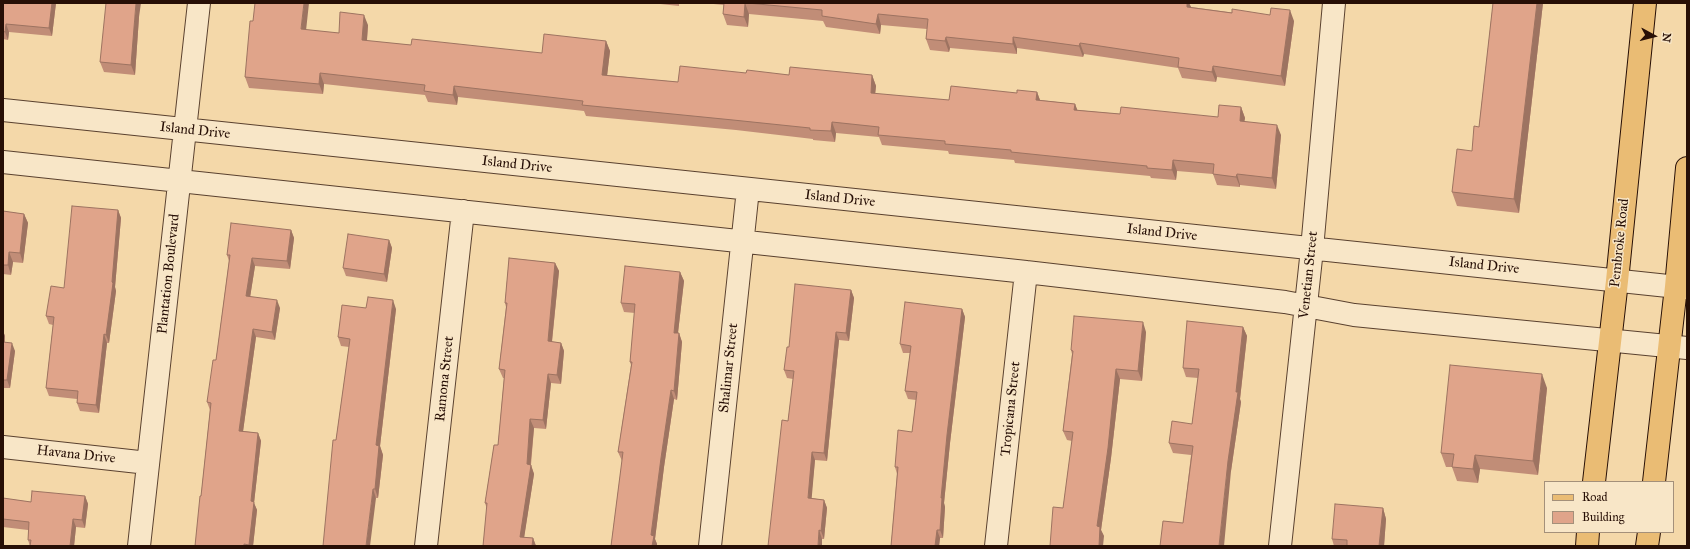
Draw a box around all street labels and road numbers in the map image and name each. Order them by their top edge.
street label: Island Drive [159,119,231,143]
street label: Island Drive [481,153,553,177]
street label: Island Drive [804,187,876,211]
street label: Pembroke Road [1607,198,1633,288]
street label: Plantation Boulevard [154,213,184,335]
street label: Island Drive [1126,221,1198,245]
street label: Venetian Street [1296,230,1322,320]
street label: Island Drive [1448,254,1520,278]
street label: Shalimar Street [716,322,742,414]
street label: Ramona Street [432,335,458,423]
street label: Tropicana Street [998,361,1024,457]
street label: Havana Drive [36,442,116,468]

